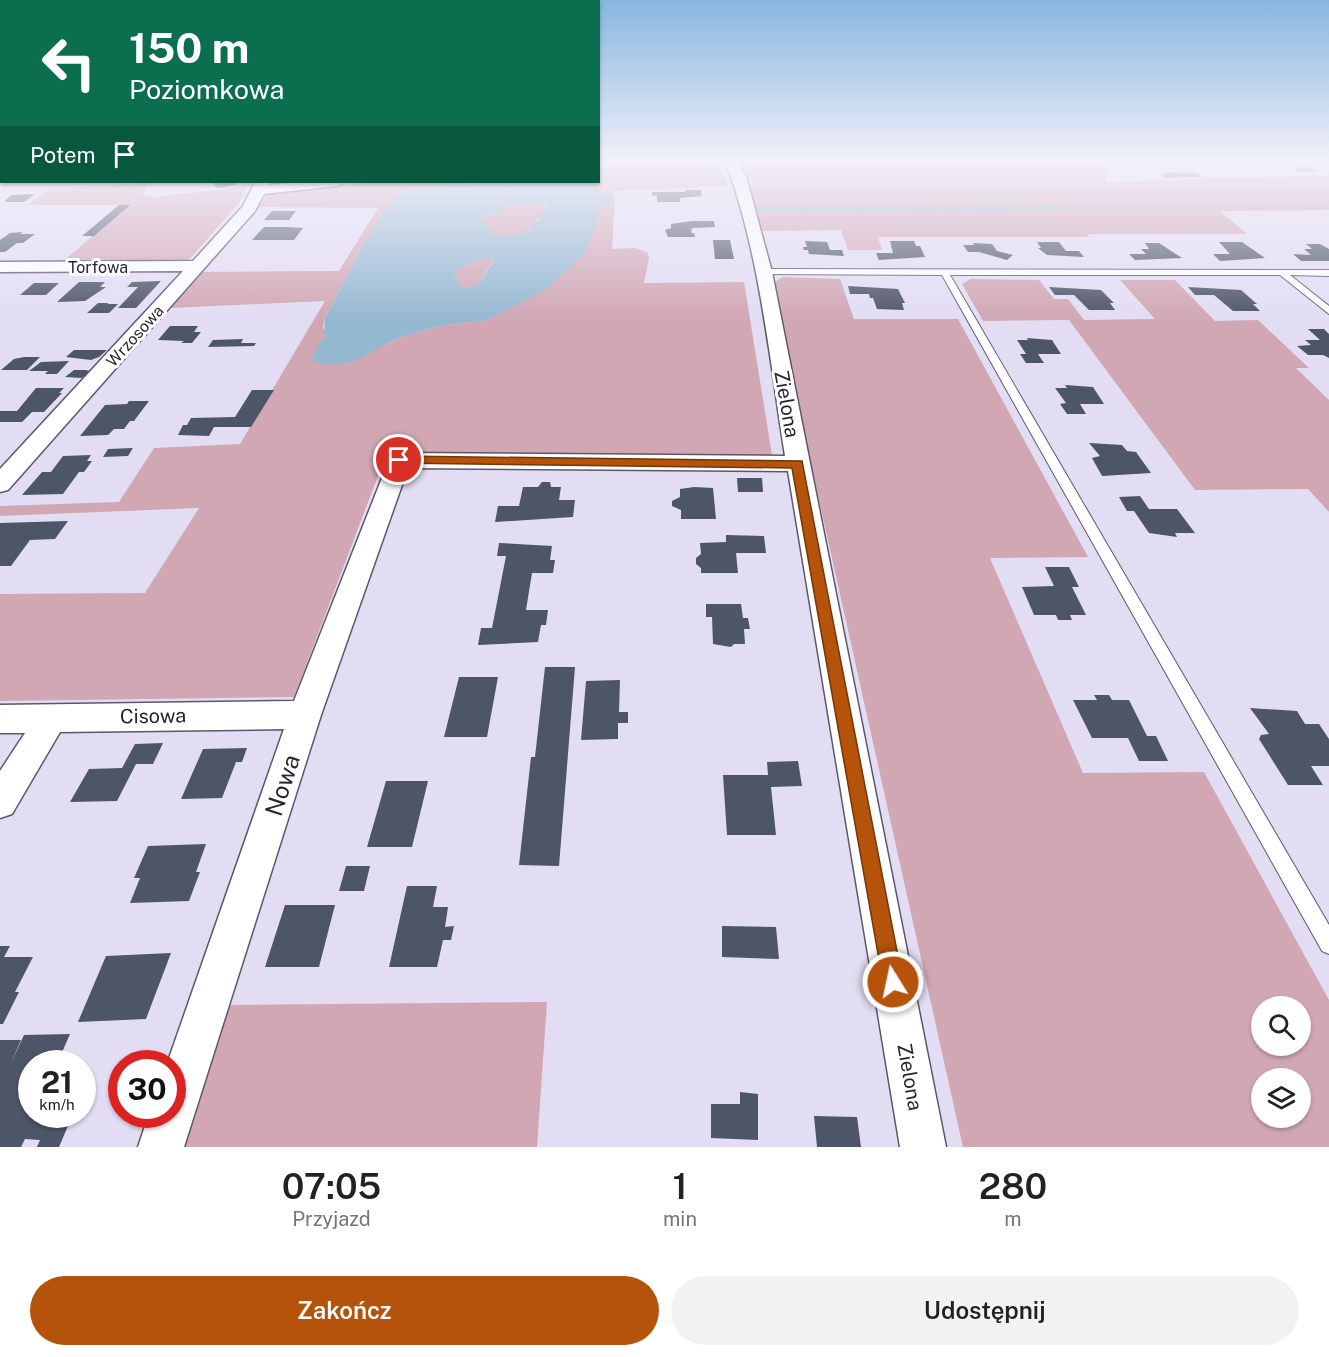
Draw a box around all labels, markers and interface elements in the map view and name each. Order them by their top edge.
text: 150 m [129,23,249,72]
icon: left [30,24,108,102]
text: Poziomkowa [129,73,284,105]
icon: arrive [108,138,141,171]
text: Potem [30,142,96,168]
street label: Torfowa [68,258,128,277]
street label: Wrzosowa [102,301,168,371]
street label: Zielona [769,368,805,440]
pin [373,434,424,485]
icon: arrive [382,443,415,476]
street label: Cisowa [120,703,186,729]
street label: Nowa [259,751,305,819]
position arrow [861,950,925,1014]
map controls [1251,996,1311,1128]
button: search [1251,996,1311,1056]
street label: Zielona [892,1041,928,1113]
speed limit sign: 30 [108,1050,186,1128]
text: 21 [41,1064,73,1100]
button: layers [1251,1068,1311,1128]
text: km/h [39,1096,75,1113]
text: 07:05 [282,1165,381,1207]
text: 1 [672,1165,688,1207]
text: 280 [979,1165,1047,1207]
text: Przyjazd [292,1207,371,1231]
text: min [663,1207,697,1231]
text: m [1004,1207,1022,1231]
button: Zakończ [30,1276,659,1345]
button: Udostępnij [671,1276,1299,1345]

